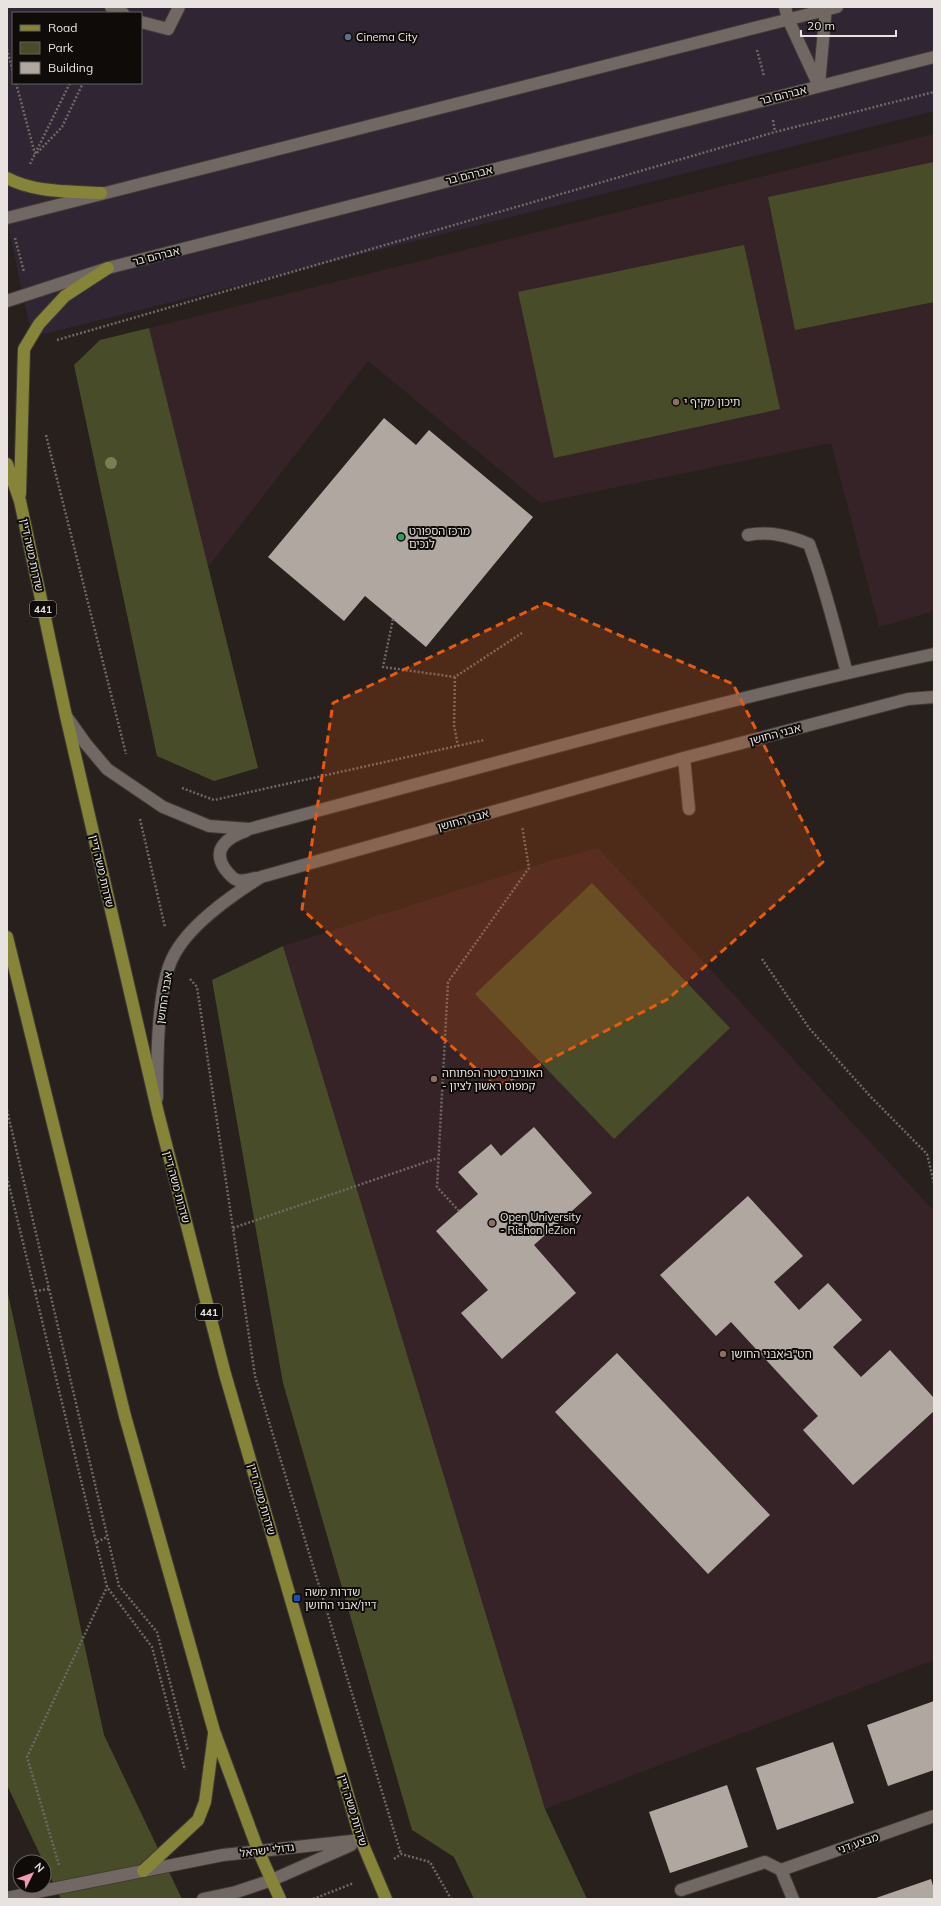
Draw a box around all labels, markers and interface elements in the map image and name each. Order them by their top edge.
legend [12,12,142,84]
scale bar [801,12,896,38]
text: 20 m [807,18,835,33]
text: Road [48,20,77,35]
place label: Cinema City [356,30,418,44]
marker: Cinema City [343,32,353,42]
text: Park [48,40,74,55]
text: Building [48,60,93,75]
street label: אברהם בר [758,82,808,108]
street label: אברהם בר [444,162,494,188]
street label: אברהם בר [131,243,181,269]
place label: תיכון מקיף י [684,395,740,409]
marker: תיכון מקיף י [671,397,681,407]
street label: שדרות משה דיין [17,517,47,593]
place label: מרכז הספורט לנכים [409,524,470,551]
marker: מרכז הספורט לנכים [396,532,406,542]
road number: 441 [30,601,56,617]
street label: אבני החושן [748,720,802,748]
street label: אבני החושן [436,806,490,834]
street label: שדרות משה דיין [87,833,117,909]
street label: אבני החושן [153,971,175,1025]
place label: האוניברסיטה הפתוחה - קמפוס ראשון לציון [442,1066,543,1093]
marker: האוניברסיטה הפתוחה - קמפוס ראשון לציון [429,1074,439,1084]
street label: שדרות משה דיין [161,1149,193,1225]
place label: Open University - Rishon leZion [500,1210,581,1237]
marker: Open University - Rishon leZion [487,1218,497,1228]
road number: 441 [196,1304,222,1320]
place label: חט''ב אבני החושן [731,1347,812,1361]
marker: חט''ב אבני החושן [718,1349,728,1359]
street label: שדרות משה דיין [245,1461,279,1537]
place label: שדרות משה דיין/אבני החושן [305,1585,377,1612]
marker: שדרות משה דיין/אבני החושן [292,1593,302,1603]
street label: שדרות משה דיין [335,1772,371,1848]
street label: מבצע דני [836,1829,880,1857]
street label: גדולי ישראל [239,1840,295,1860]
north arrow [12,1854,52,1894]
text: N [31,1860,47,1875]

